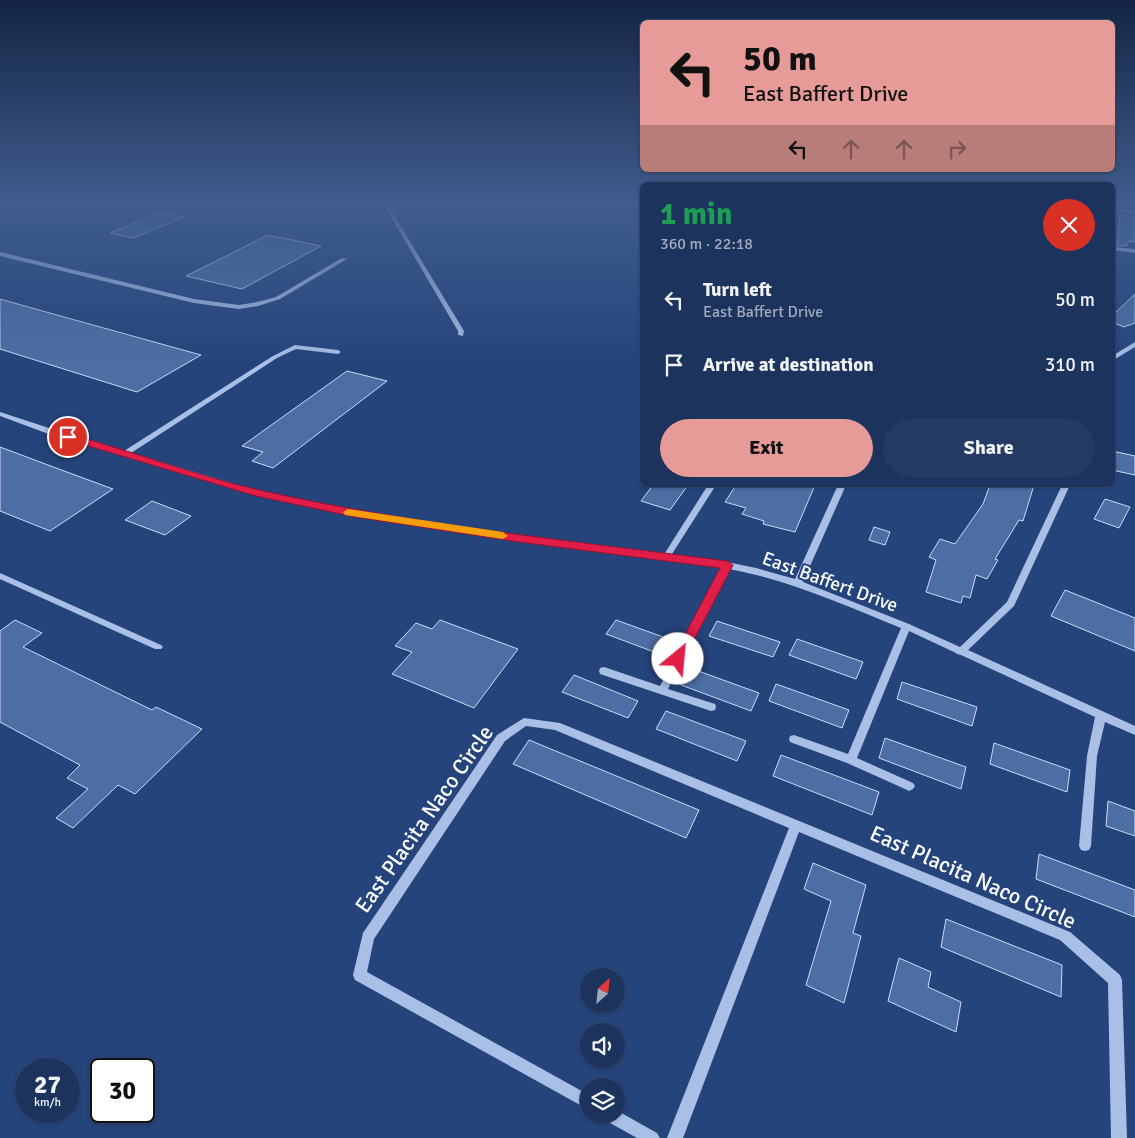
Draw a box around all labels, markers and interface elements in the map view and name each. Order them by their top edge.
text: 50 m [743,37,817,80]
icon: left [660,40,725,105]
text: East Baffert Drive [743,80,908,107]
icon: left [784,135,812,163]
icon: ahead [837,135,865,163]
icon: ahead [890,135,918,163]
icon: right [943,135,971,163]
text: 1 min [660,196,732,233]
button: close [1043,199,1095,251]
text: 360 m · 22:18 [660,234,753,254]
text: Turn left [703,278,772,302]
icon: left [660,286,688,314]
text: 50 m [1055,288,1095,312]
text: East Baffert Drive [703,302,823,322]
icon: arrive [660,351,688,379]
text: Arrive at destination [703,353,874,377]
text: 310 m [1045,353,1095,377]
pin [47,416,89,458]
button: Exit [660,419,873,477]
button: Share [883,419,1095,477]
icon: arrive [54,423,82,451]
street label: East Baffert Drive [759,546,901,618]
position arrow [651,632,703,684]
street label: East Placita Naco Circle [349,720,499,918]
street label: East Placita Naco Circle [866,819,1080,935]
north arrow [580,968,625,1012]
map controls [580,968,625,1123]
button: sound [580,1023,625,1068]
speed limit sign: 30 [90,1058,155,1123]
text: 27 [34,1069,61,1100]
button: layers [580,1078,625,1123]
text: km/h [34,1095,61,1110]

